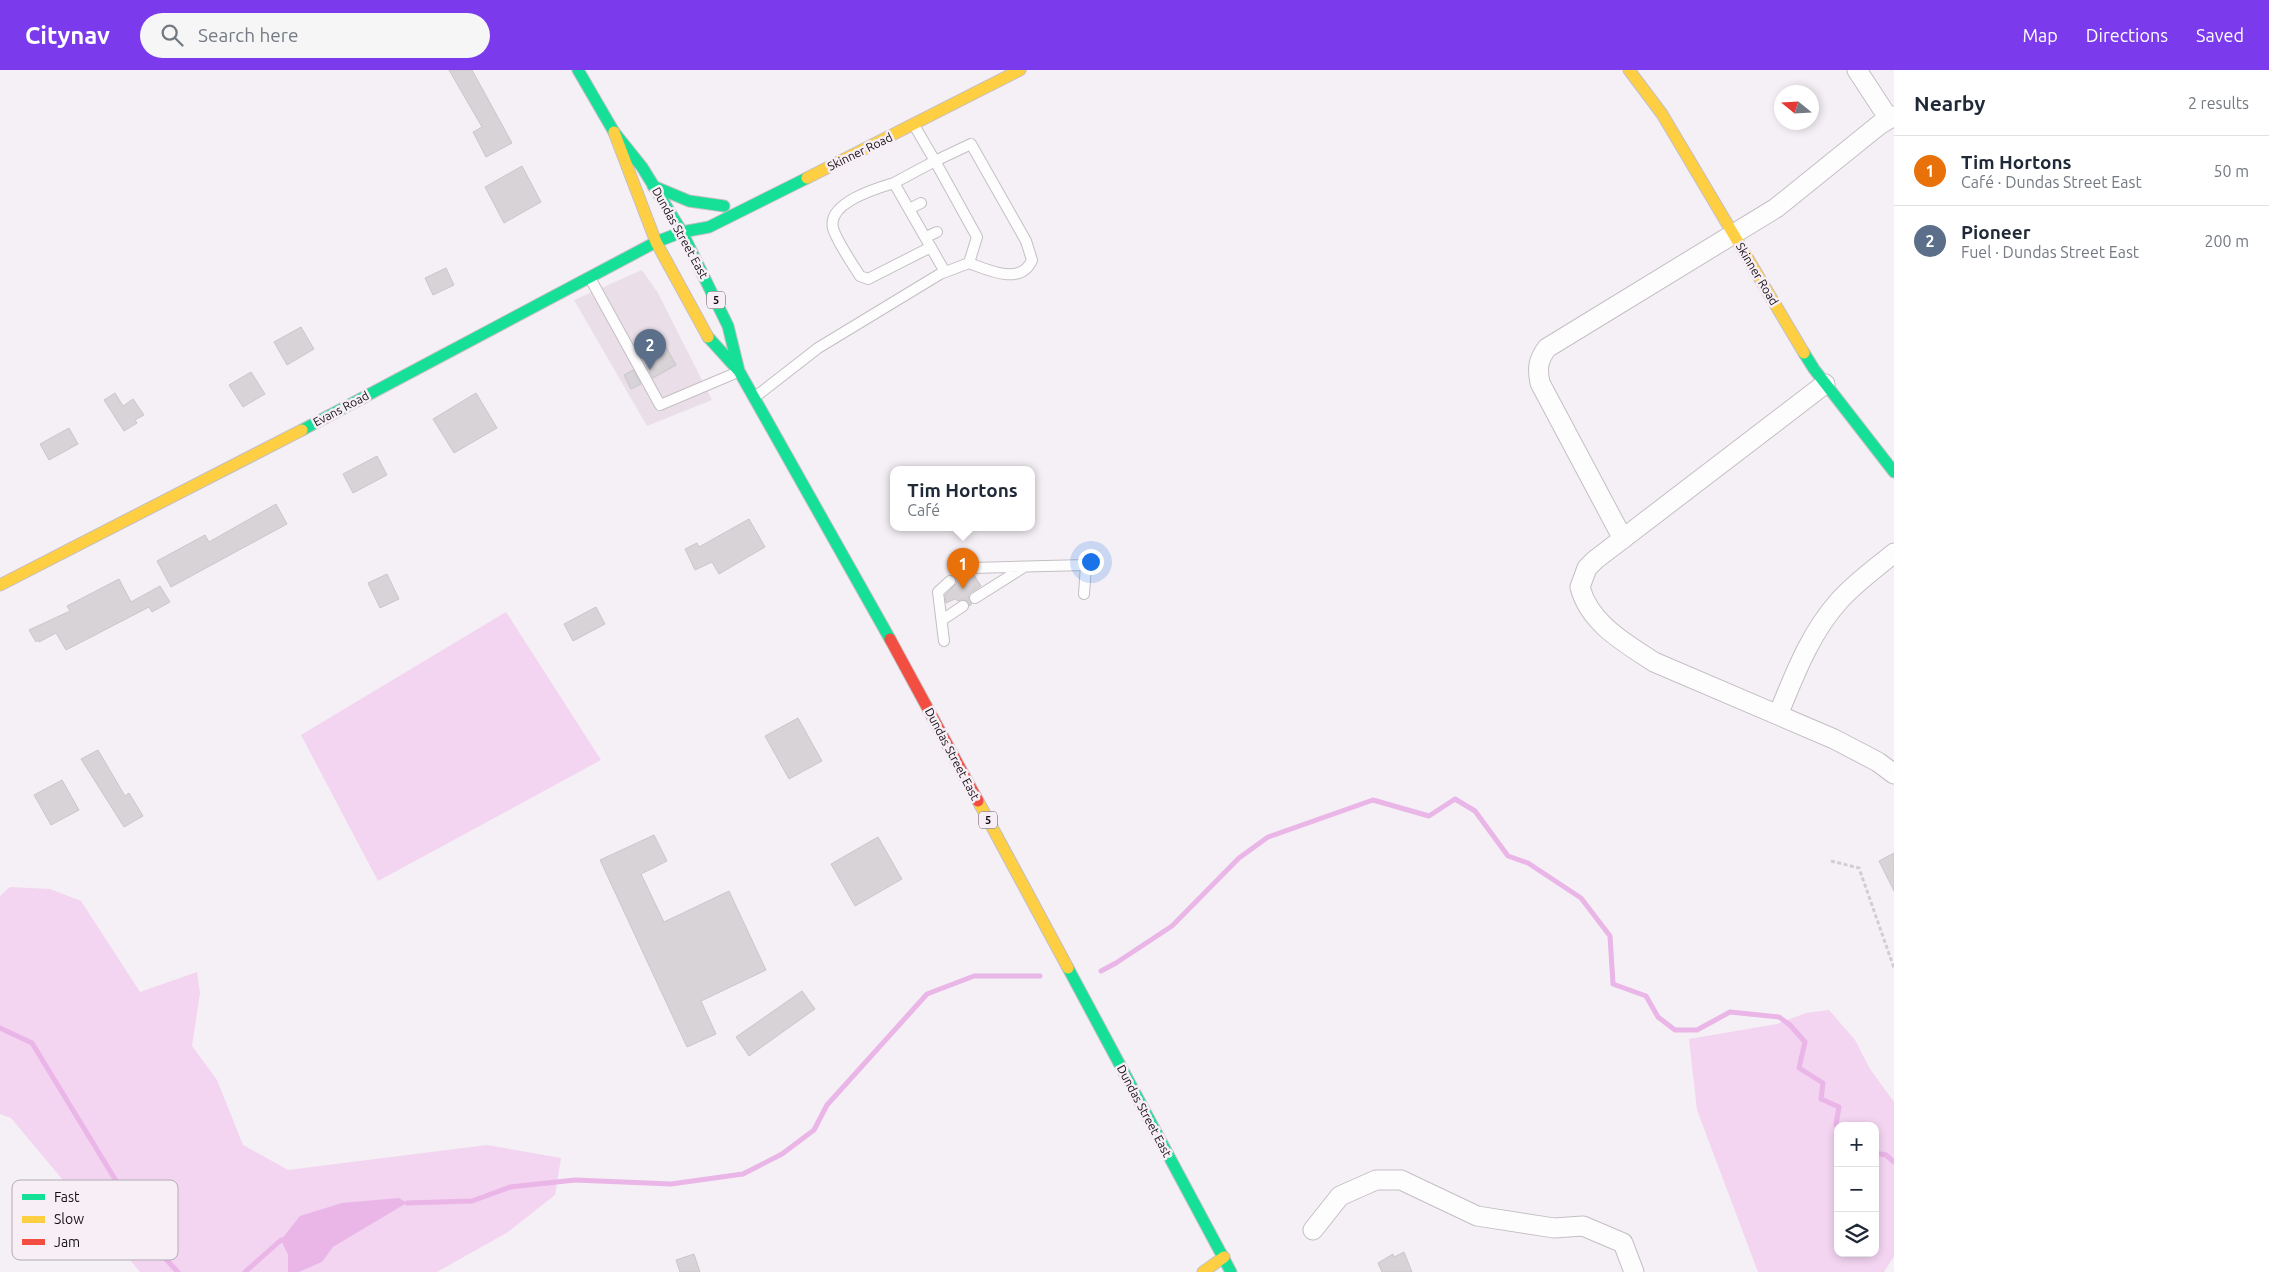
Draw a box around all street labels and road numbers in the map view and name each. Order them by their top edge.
street label: Skinner Road [825,130,894,173]
street label: Dundas Street East [650,185,711,281]
street label: Skinner Road [1734,240,1781,307]
road number: 5 [707,292,725,308]
street label: Evans Road [311,388,371,429]
street label: Dundas Street East [923,706,982,802]
road number: 5 [979,812,997,828]
street label: Dundas Street East [1115,1063,1174,1159]

